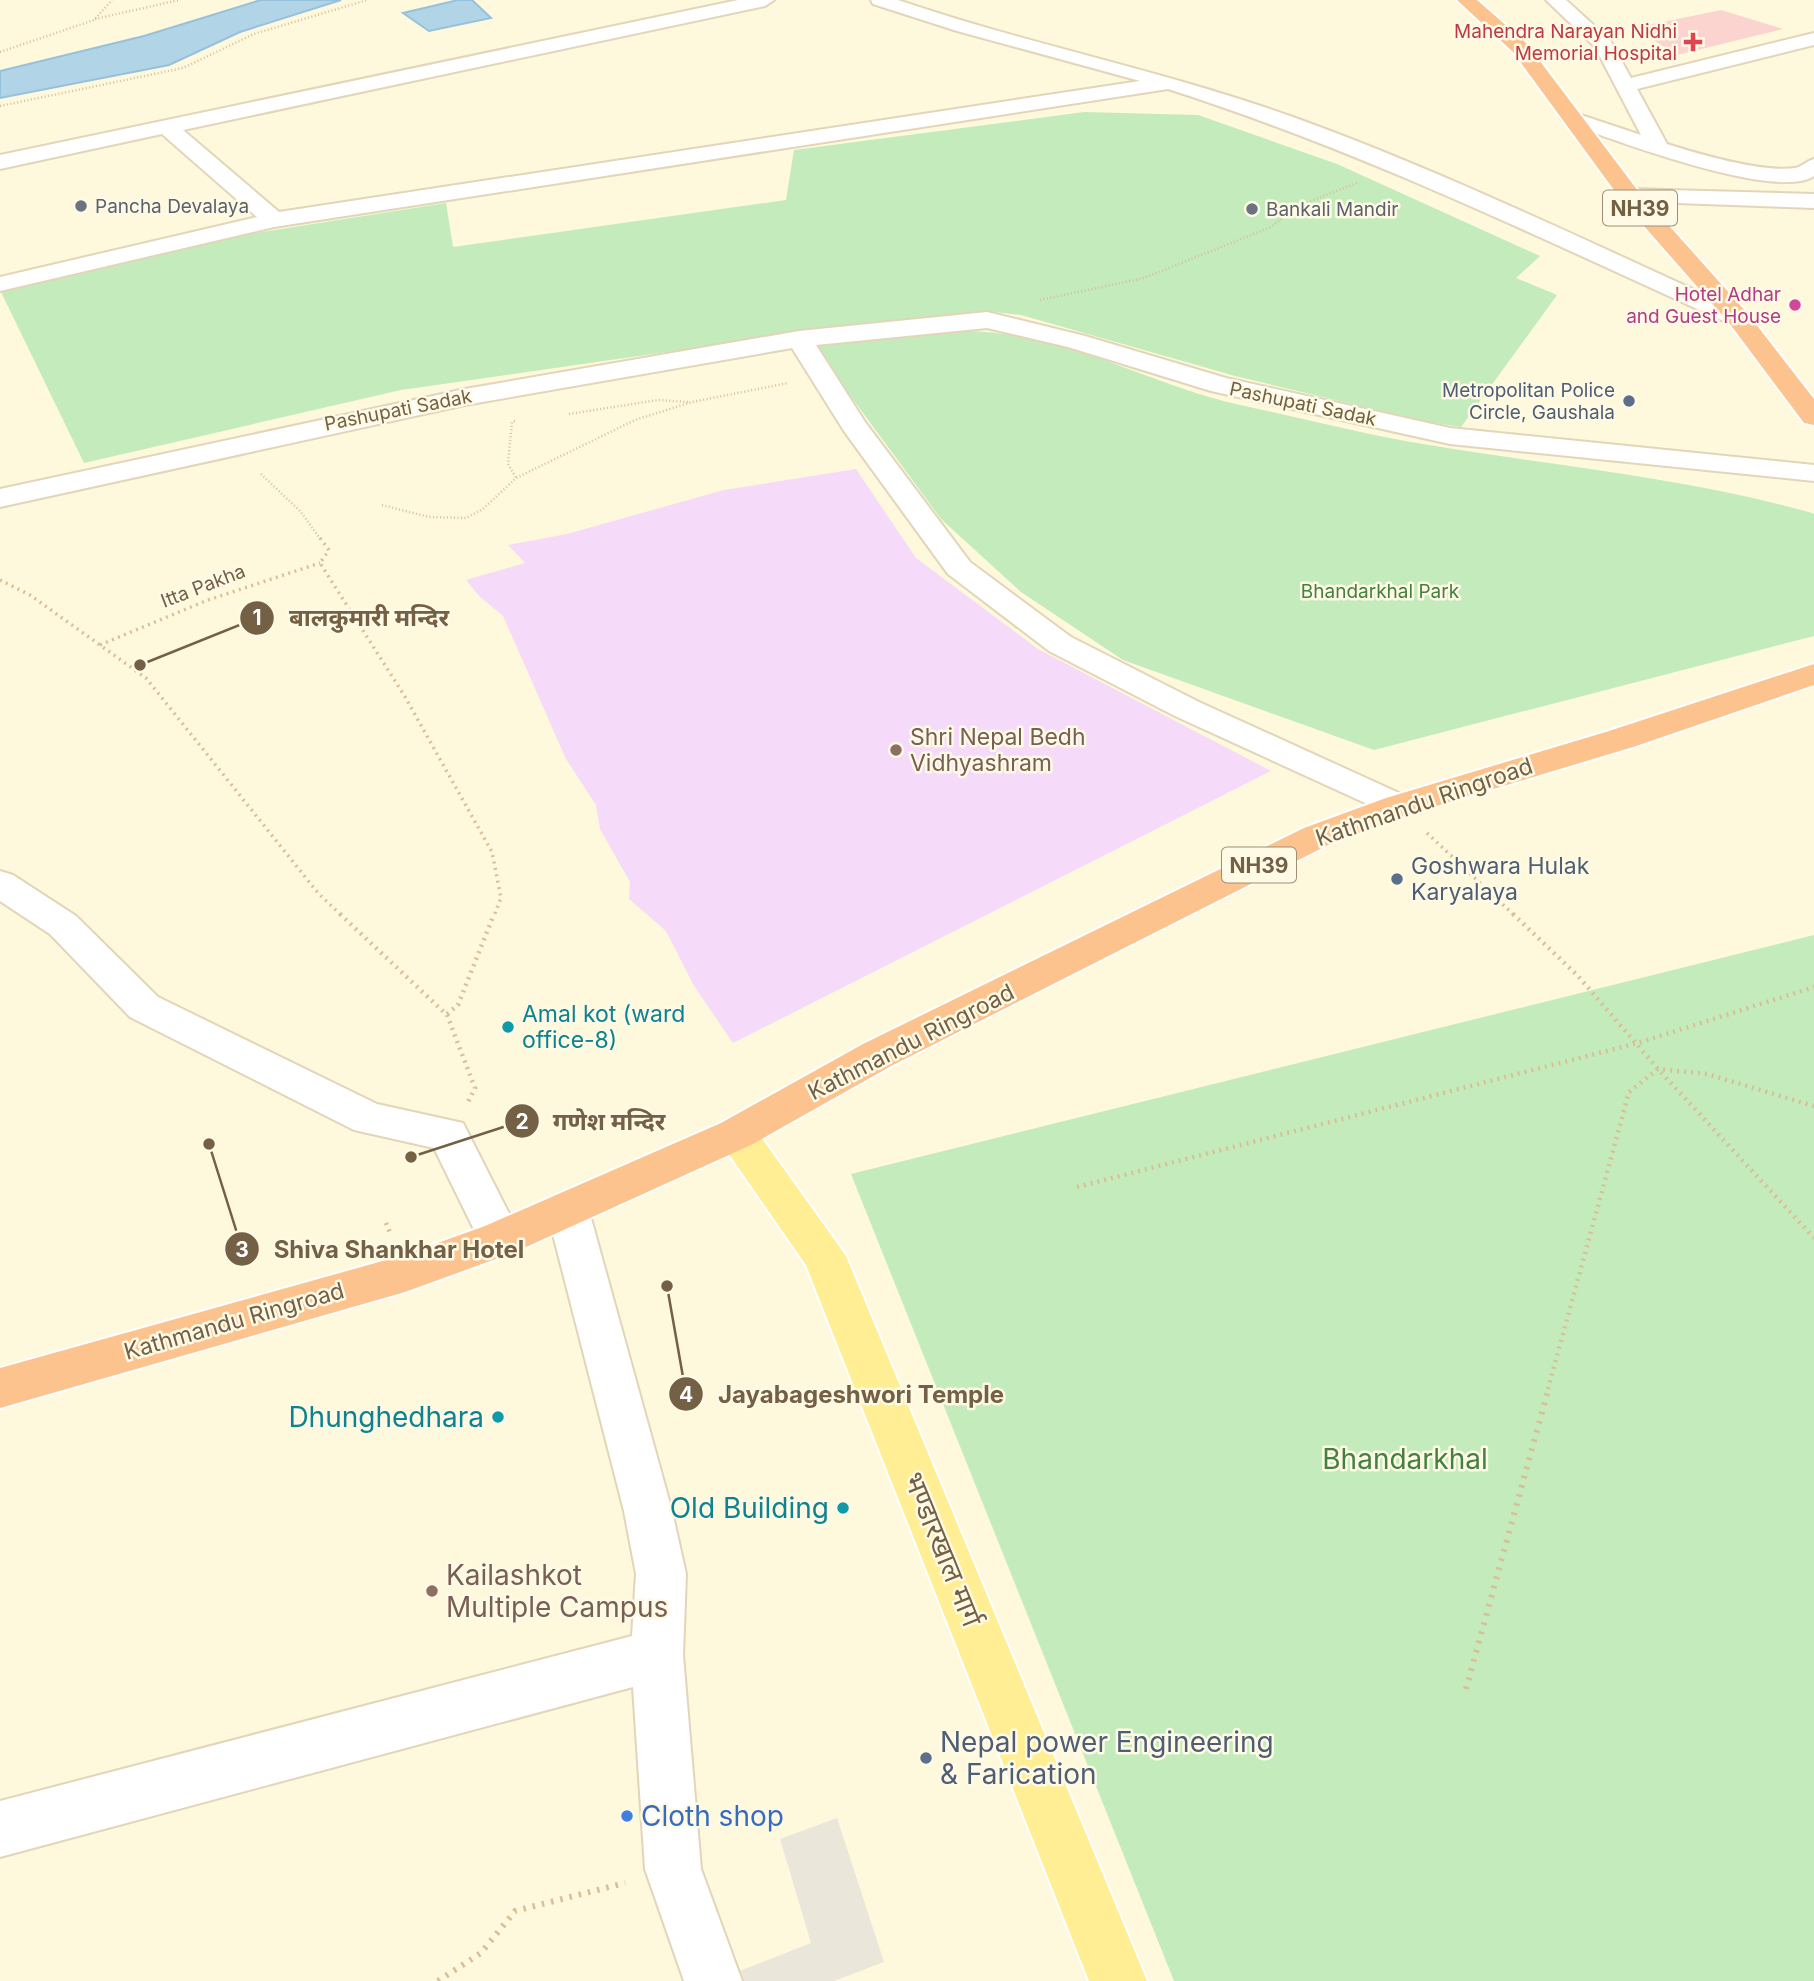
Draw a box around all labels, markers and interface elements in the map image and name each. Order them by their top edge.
place label: Mahendra Narayan Nidhi Memorial Hospital [1454,20,1677,65]
marker: Mahendra Narayan Nidhi Memorial Hospital [1683,32,1703,52]
road number: NH39 [1603,190,1677,226]
place label: Pancha Devalaya [95,195,249,218]
marker: Pancha Devalaya [73,198,89,214]
place label: Bankali Mandir [1266,198,1398,221]
marker: Bankali Mandir [1244,201,1260,217]
place label: Hotel Adhar and Guest House [1626,283,1781,328]
marker: Hotel Adhar and Guest House [1787,297,1803,313]
street label: Pashupati Sadak [1227,377,1379,431]
place label: Metropolitan Police Circle, Gaushala [1442,379,1615,424]
street label: Pashupati Sadak [322,384,474,436]
marker: Metropolitan Police Circle, Gaushala [1621,393,1637,409]
street label: Itta Pakha [158,559,248,613]
park label: Bhandarkhal Park [1301,580,1460,603]
callout: बालकुमारी मन्दिर [240,596,463,641]
text: बालकुमारी मन्दिर [289,603,450,633]
text: 1 [252,605,262,630]
place label: Shri Nepal Bedh Vidhyashram [910,723,1086,777]
marker: Shri Nepal Bedh Vidhyashram [888,742,904,758]
street label: Kathmandu Ringroad [1312,752,1536,852]
road number: NH39 [1222,848,1296,882]
place label: Goshwara Hulak Karyalaya [1411,852,1590,906]
marker: Goshwara Hulak Karyalaya [1389,871,1405,887]
street label: Kathmandu Ringroad [803,978,1019,1106]
place label: Amal kot (ward office-8) [522,1000,685,1054]
marker: Amal kot (ward office-8) [500,1019,516,1035]
callout: गणेश मन्दिर [504,1099,680,1144]
text: गणेश मन्दिर [553,1107,666,1136]
text: 2 [515,1109,529,1134]
callout: Shiva Shankhar Hotel [224,1227,538,1272]
text: Shiva Shankhar Hotel [274,1235,524,1264]
text: 3 [235,1237,249,1262]
street label: Kathmandu Ringroad [121,1276,347,1366]
callout: Jayabageshwori Temple [669,1372,1018,1417]
text: Jayabageshwori Temple [718,1380,1004,1409]
text: 4 [679,1382,693,1407]
place label: Dhunghedhara [288,1400,484,1434]
marker: Dhunghedhara [490,1409,506,1425]
park label: Bhandarkhal [1322,1442,1488,1476]
street label: भण्डारखाल मार्ग [897,1467,990,1632]
place label: Old Building [670,1491,829,1525]
marker: Old Building [835,1500,851,1516]
place label: Kailashkot Multiple Campus [446,1558,668,1624]
marker: Kailashkot Multiple Campus [424,1583,440,1599]
place label: Nepal power Engineering & Farication [940,1725,1274,1791]
marker: Nepal power Engineering & Farication [918,1750,934,1766]
place label: Cloth shop [641,1799,784,1833]
marker: Cloth shop [619,1808,635,1824]

